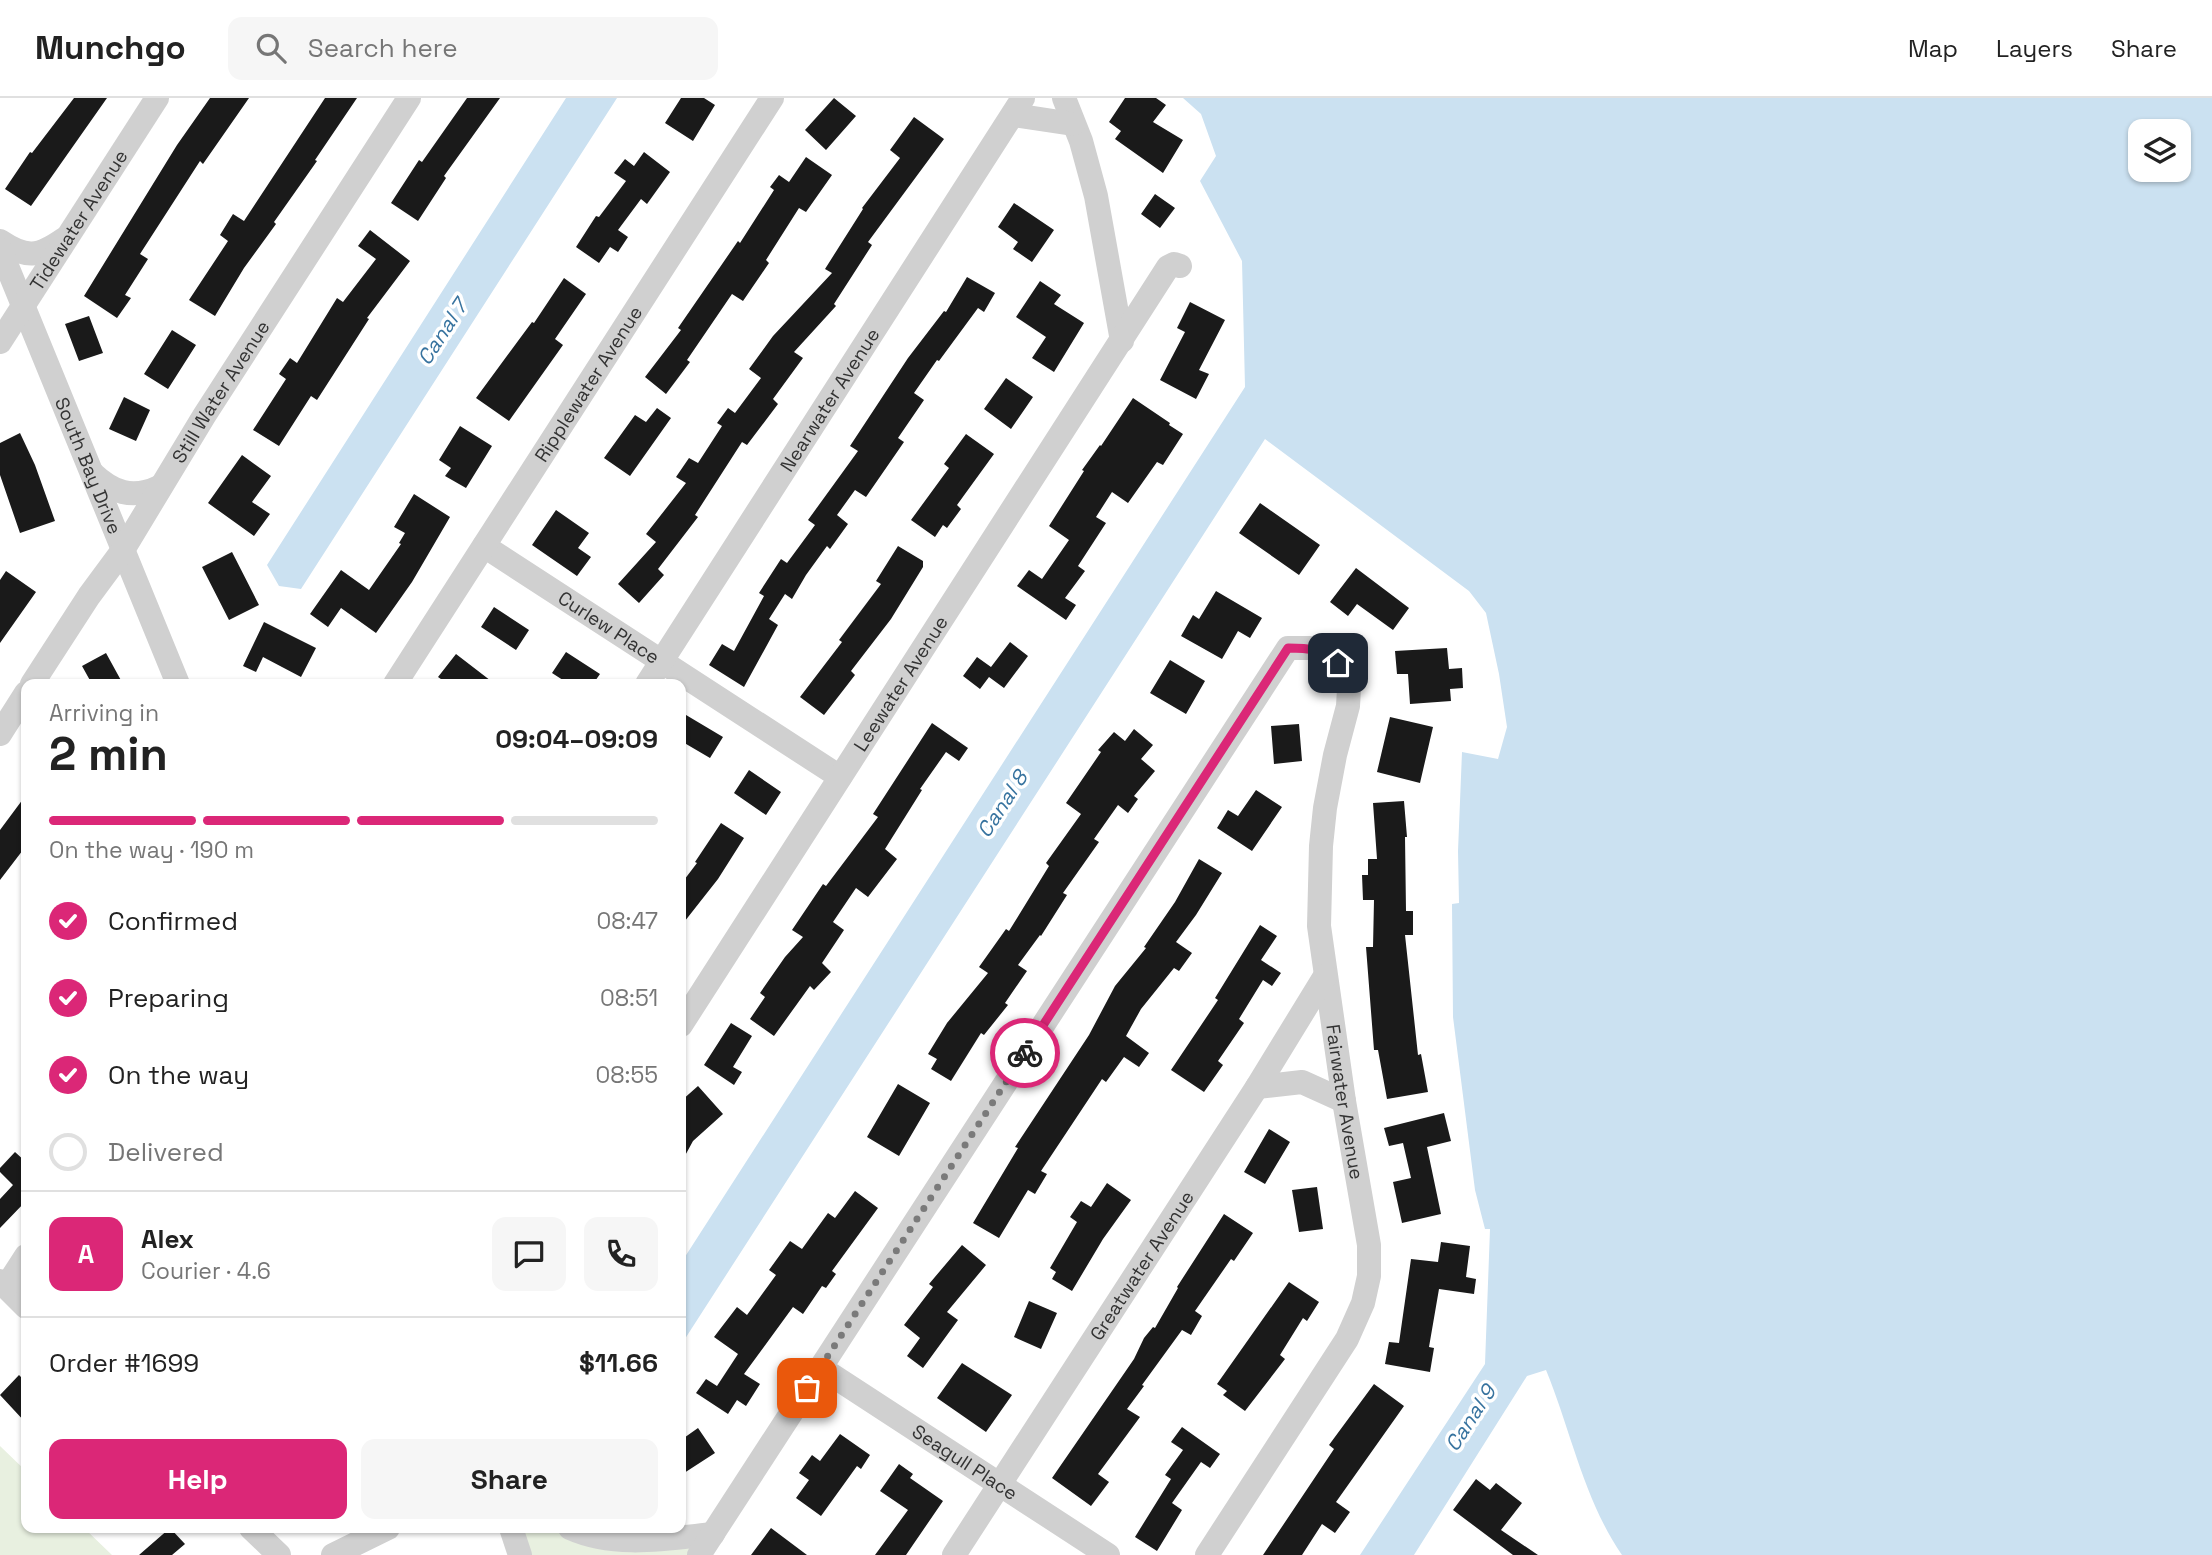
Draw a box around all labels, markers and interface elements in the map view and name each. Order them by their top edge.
search box [228,17,718,80]
text: Munchgo [35,27,186,69]
icon: search [252,29,290,67]
text: Search here [308,31,458,65]
text: Map [1908,33,1958,64]
text: Layers [1996,33,2073,64]
text: Share [2111,33,2177,64]
map controls [2128,119,2191,182]
button: layers [2128,119,2191,182]
street label: Tidewater Avenue [24,145,133,295]
water label: Canal 7 [411,291,475,370]
street label: Ripplewater Avenue [529,301,648,467]
street label: Still Water Avenue [166,315,275,468]
street label: Nearwater Avenue [774,323,885,476]
street label: South Bay Drive [49,393,128,538]
street label: Curlew Place [553,585,665,669]
street label: Leewater Avenue [848,611,953,756]
pin [1308,633,1368,693]
icon: home [1319,644,1357,682]
text: Arriving in [49,698,159,728]
text: 09:04–09:09 [495,722,658,756]
text: 2 min [49,725,168,783]
water label: Canal 8 [970,764,1035,842]
text: On the way · 190 m [49,835,254,865]
icon: check [49,902,87,940]
text: Confirmed [108,904,238,938]
text: 08:47 [596,906,658,936]
icon: check [49,979,87,1017]
text: Preparing [108,981,229,1015]
text: 08:51 [600,983,658,1013]
courier [990,1018,1060,1088]
street label: Fairwater Avenue [1321,1023,1370,1181]
icon: bike [1006,1034,1044,1072]
icon: check [49,1056,87,1094]
text: On the way [108,1058,249,1092]
text: 08:55 [596,1060,658,1090]
text: Delivered [108,1135,224,1169]
street label: Greatwater Avenue [1084,1186,1199,1345]
button: chat [492,1217,566,1291]
button: phone [584,1217,658,1291]
text: Alex [141,1222,194,1256]
text: A [78,1237,94,1271]
text: Courier · 4.6 [141,1256,271,1286]
text: Order #1699 [49,1346,199,1380]
text: $11.66 [579,1346,658,1380]
pin [777,1358,837,1418]
icon: bag [788,1369,826,1407]
water label: Canal 9 [1439,1378,1503,1456]
street label: Seagull Place [908,1418,1023,1505]
button: Help [49,1439,347,1519]
button: Share [361,1439,658,1519]

